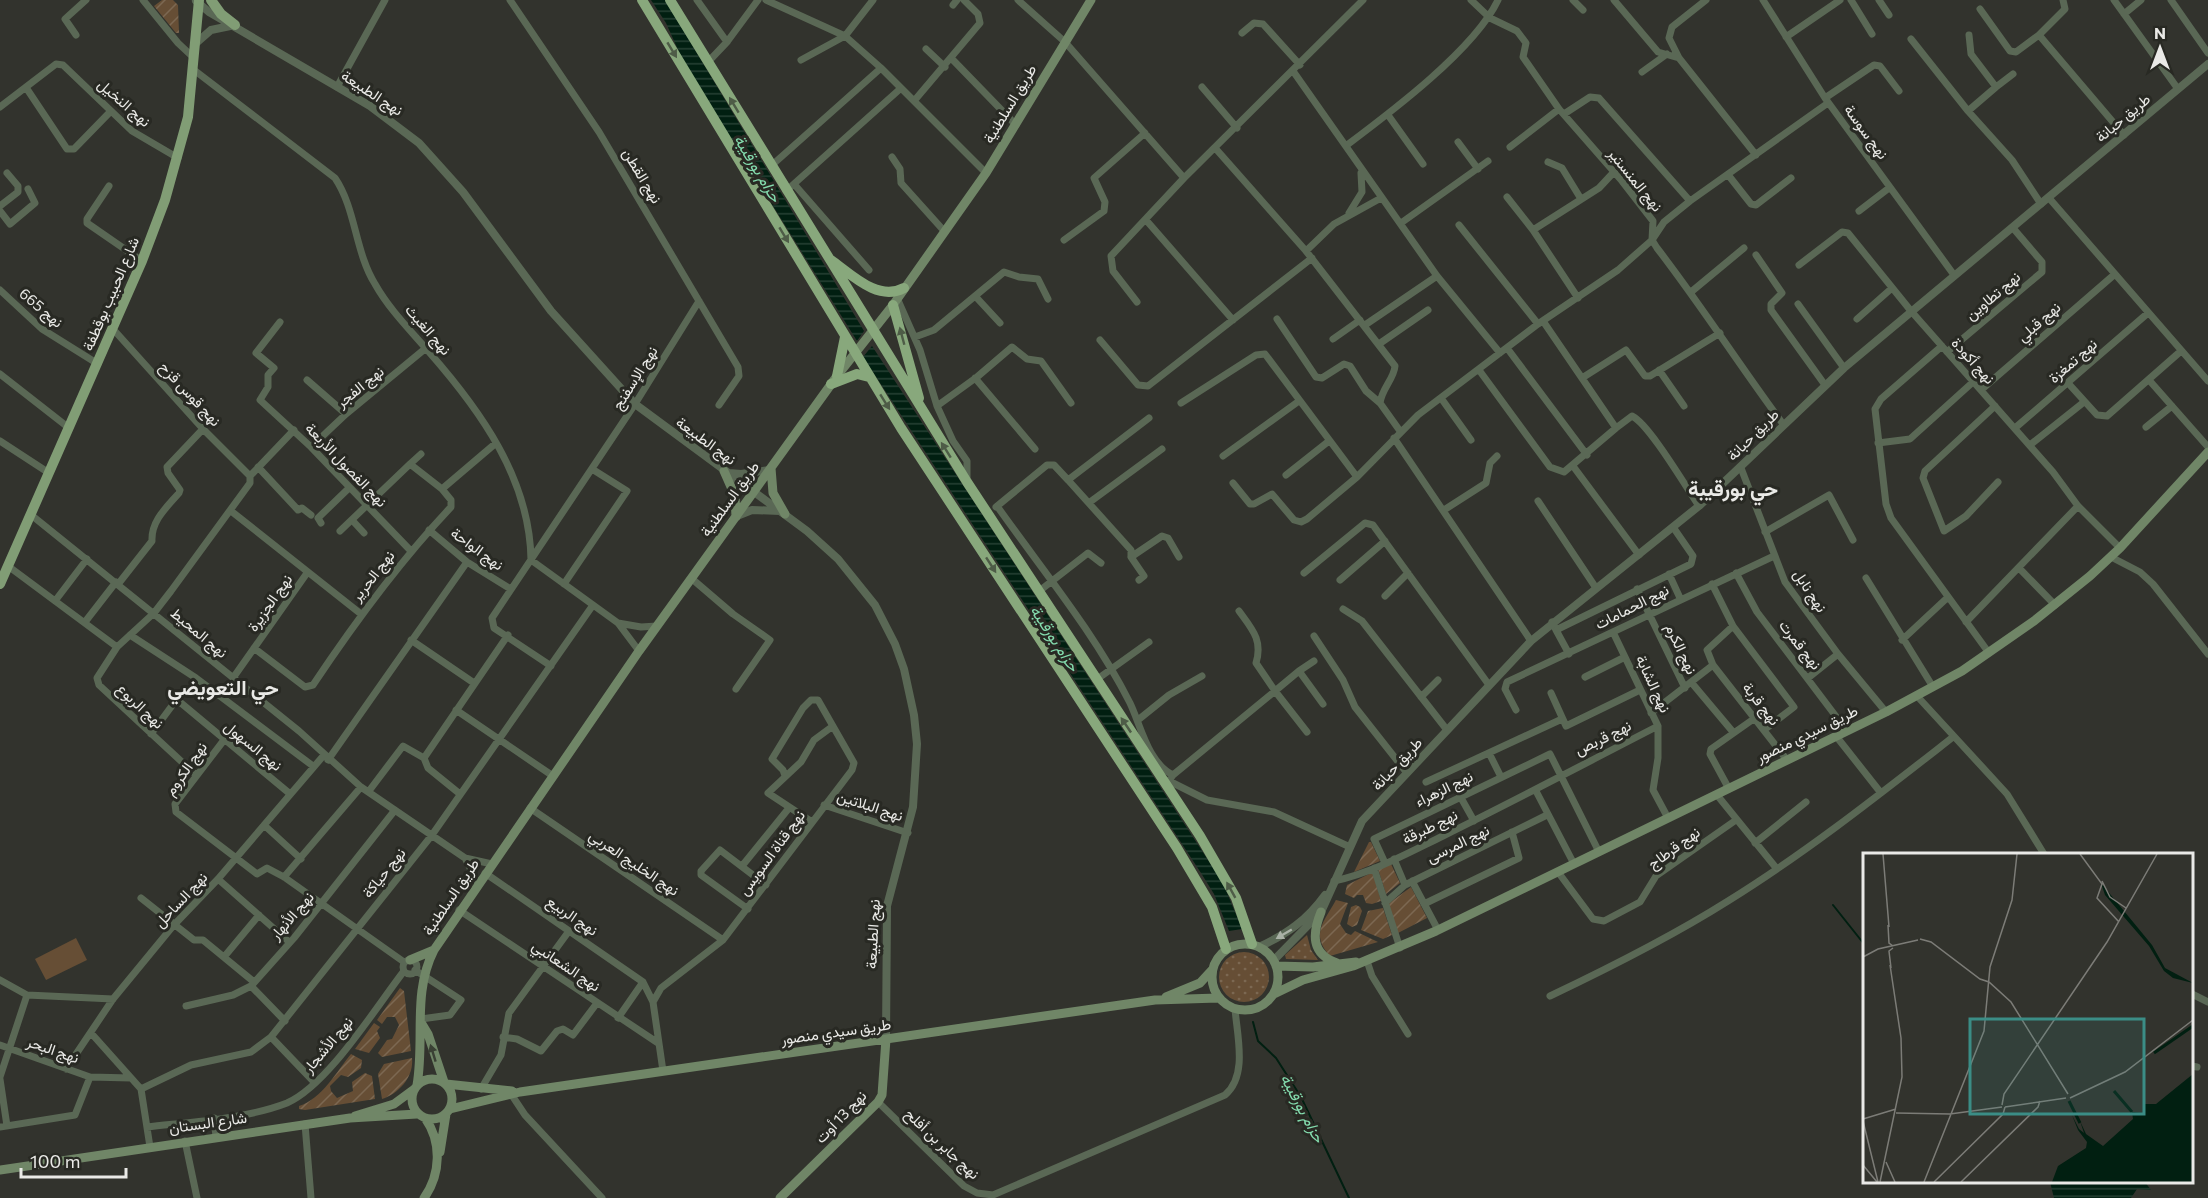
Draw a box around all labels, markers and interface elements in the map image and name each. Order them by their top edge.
north arrow [2130,18,2190,78]
text: N [2154,23,2166,42]
one-way arrow [667,42,677,59]
street label: طريق السلطنية [979,61,1041,147]
street label: نهج الطبيعة [337,66,407,121]
street label: نهج النخيل [93,74,155,132]
street label: طريق حبانة [2091,89,2155,147]
one-way arrow [728,97,739,113]
street label: نهج سوسة [1839,101,1893,164]
water label: حزام بورقيبة [729,131,787,207]
street label: نهج المنستير [1602,143,1667,217]
street label: نهج القطن [617,145,666,208]
one-way arrow [779,227,790,243]
street label: شارع الحبيب بوقطفة [78,234,145,354]
street label: نهج تطاوين [1961,267,2025,326]
street label: نهج 665 [14,284,67,333]
street label: نهج قبلي [2013,298,2067,349]
street label: نهج الغيث [400,301,455,360]
one-way arrow [896,326,906,345]
street label: نهج أكودة [1946,334,1999,389]
street label: نهج تمغزة [2044,334,2102,388]
street label: نهج الإسفنج [608,342,663,414]
street label: نهج قوس قزح [154,357,225,431]
street label: نهج الفجر [331,362,389,414]
one-way arrow [879,394,890,410]
street label: طريق حبانة [1723,404,1784,465]
street label: نهج الطبيعة [671,412,740,470]
street label: نهج الفصول الأربعة [300,419,391,512]
one-way arrow [941,442,952,458]
street label: طريق السلطنية [696,457,764,541]
district label: حي بورقيبة [1688,475,1778,506]
street label: نهج الواحة [446,523,507,576]
street label: نهج الحرير [346,546,400,607]
one-way arrow [985,557,997,573]
street label: نهج نابل [1788,566,1831,617]
street label: نهج الجزيرة [243,570,298,636]
street label: نهج الحمامات [1592,580,1673,635]
water label: حزام بورقيبة [1025,601,1085,677]
street label: نهج المحيط [166,603,232,663]
street label: نهج قمرت [1773,616,1826,675]
street label: نهج الكرم [1660,620,1701,678]
street label: نهج الشابة [1630,652,1675,717]
district label: حي التعويضي [167,674,279,705]
street label: نهج قربة [1737,678,1784,730]
street label: نهج الربوع [111,679,168,734]
street label: طريق سيدي منصور [1752,701,1863,770]
street label: نهج السهول [219,716,286,776]
street label: نهج قربص [1571,716,1635,761]
one-way arrow [1121,717,1132,734]
street label: طريق حبانة [1367,733,1427,795]
street label: نهج الكروم [160,738,213,801]
street label: نهج الزهراء [1412,766,1477,813]
street label: نهج البلاتين [834,786,906,827]
street label: نهج طبرقة [1399,805,1461,850]
street label: نهج قناة السويس [734,806,811,900]
street label: نهج المرسى [1423,820,1493,869]
street label: نهج قرطاج [1644,822,1705,875]
street label: نهج الخليج العربي [583,825,683,903]
street label: نهج حياكة [358,844,411,903]
inset map [1863,853,2193,1183]
street label: طريق السلطنية [418,855,484,939]
street label: نهج الساحل [150,868,213,933]
one-way arrow [1226,881,1236,898]
street label: نهج الأنهار [265,888,319,946]
street label: نهج الربيع [542,892,602,941]
street label: نهج الطبيعة [861,899,886,969]
one-way arrow [1276,929,1292,940]
street label: نهج الشعانبي [526,936,604,999]
street label: نهج الأشجار [298,1013,358,1079]
street label: طريق سيدي منصور [779,1014,893,1053]
street label: نهج البحر [23,1031,82,1069]
one-way arrow [428,1044,437,1062]
water label: حزام بورقيبة [1276,1070,1330,1148]
street label: نهج 13 أوت [811,1086,872,1148]
street label: نهج جابر بن أفلح [900,1104,984,1185]
street label: شارع البستان [168,1108,249,1139]
scale bar [21,1141,126,1179]
text: 100 m [30,1150,80,1172]

